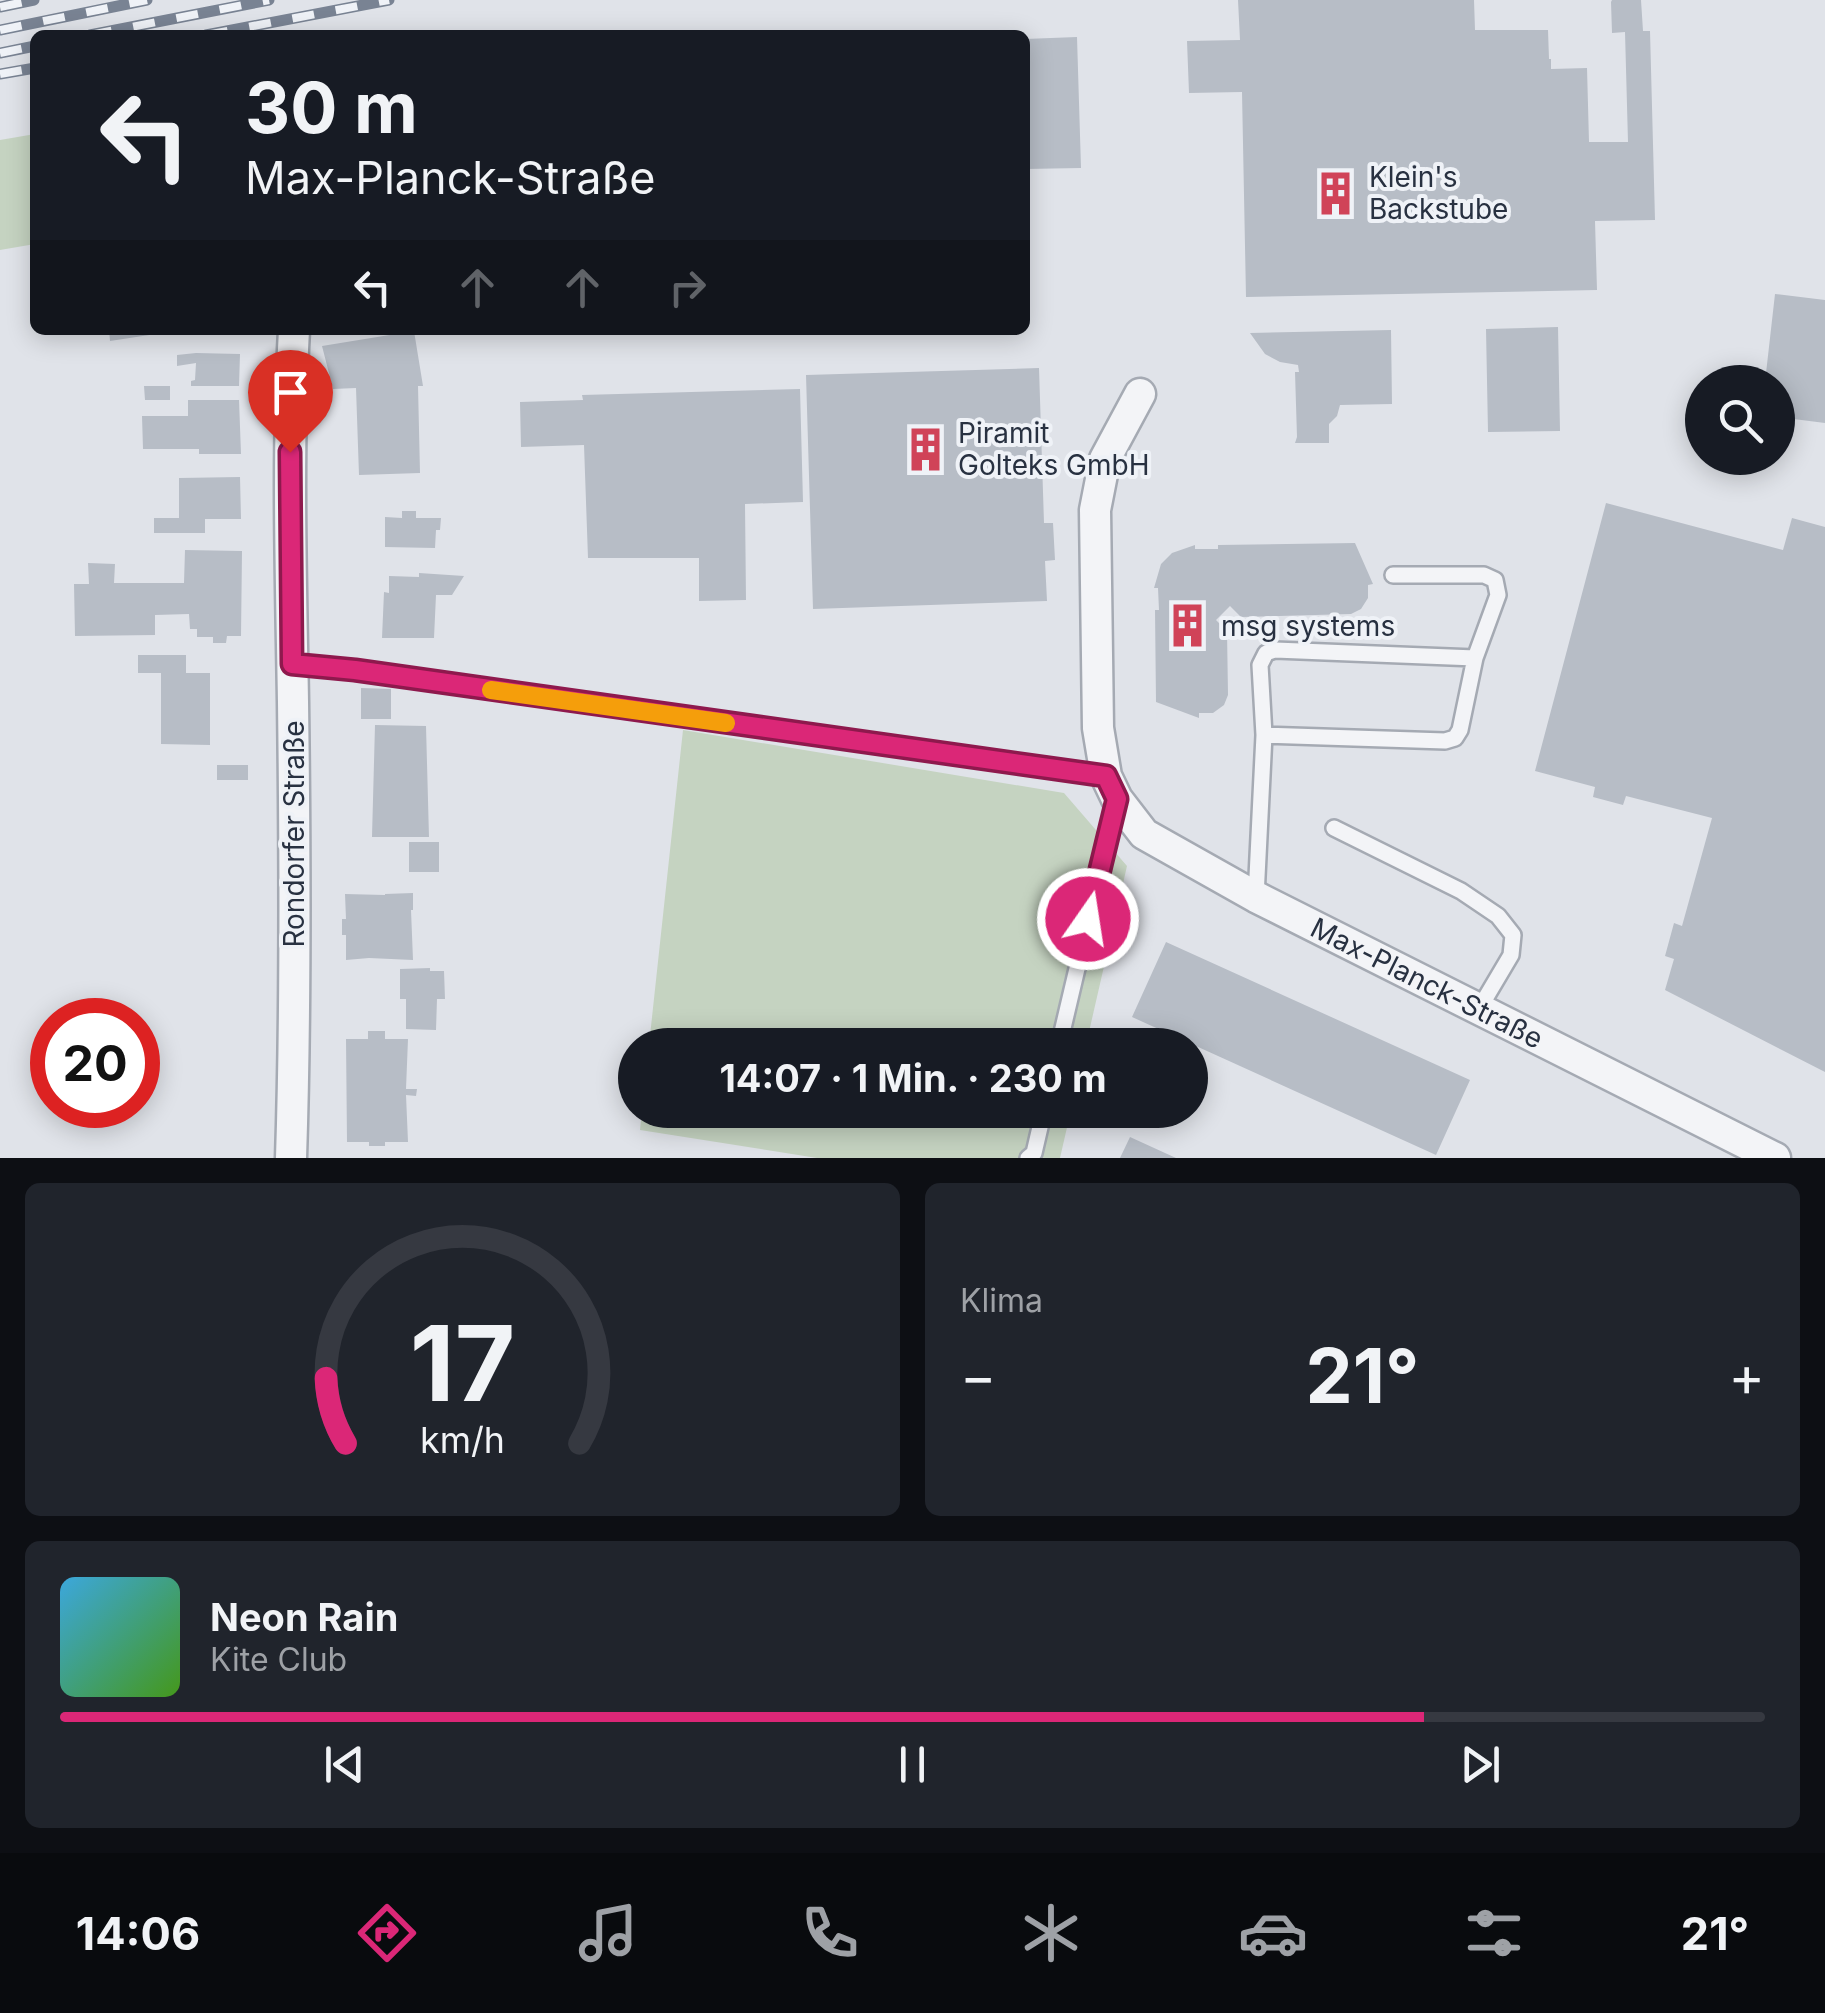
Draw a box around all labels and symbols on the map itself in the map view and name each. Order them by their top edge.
place label: Klein's Backstube [1369,160,1508,226]
building icon: Klein's Backstube [1312,169,1360,217]
pin [248,350,333,453]
place label: Piramit Golteks GmbH [958,416,1149,482]
building icon: Piramit Golteks GmbH [901,425,949,473]
building icon: msg systems [1164,602,1212,650]
place label: msg systems [1221,609,1395,643]
street label: Rondorfer Straße [277,720,311,948]
position arrow [1036,867,1140,971]
street label: Max-Planck-Straße [1305,910,1549,1056]
speed limit sign: 20 [30,998,160,1128]

